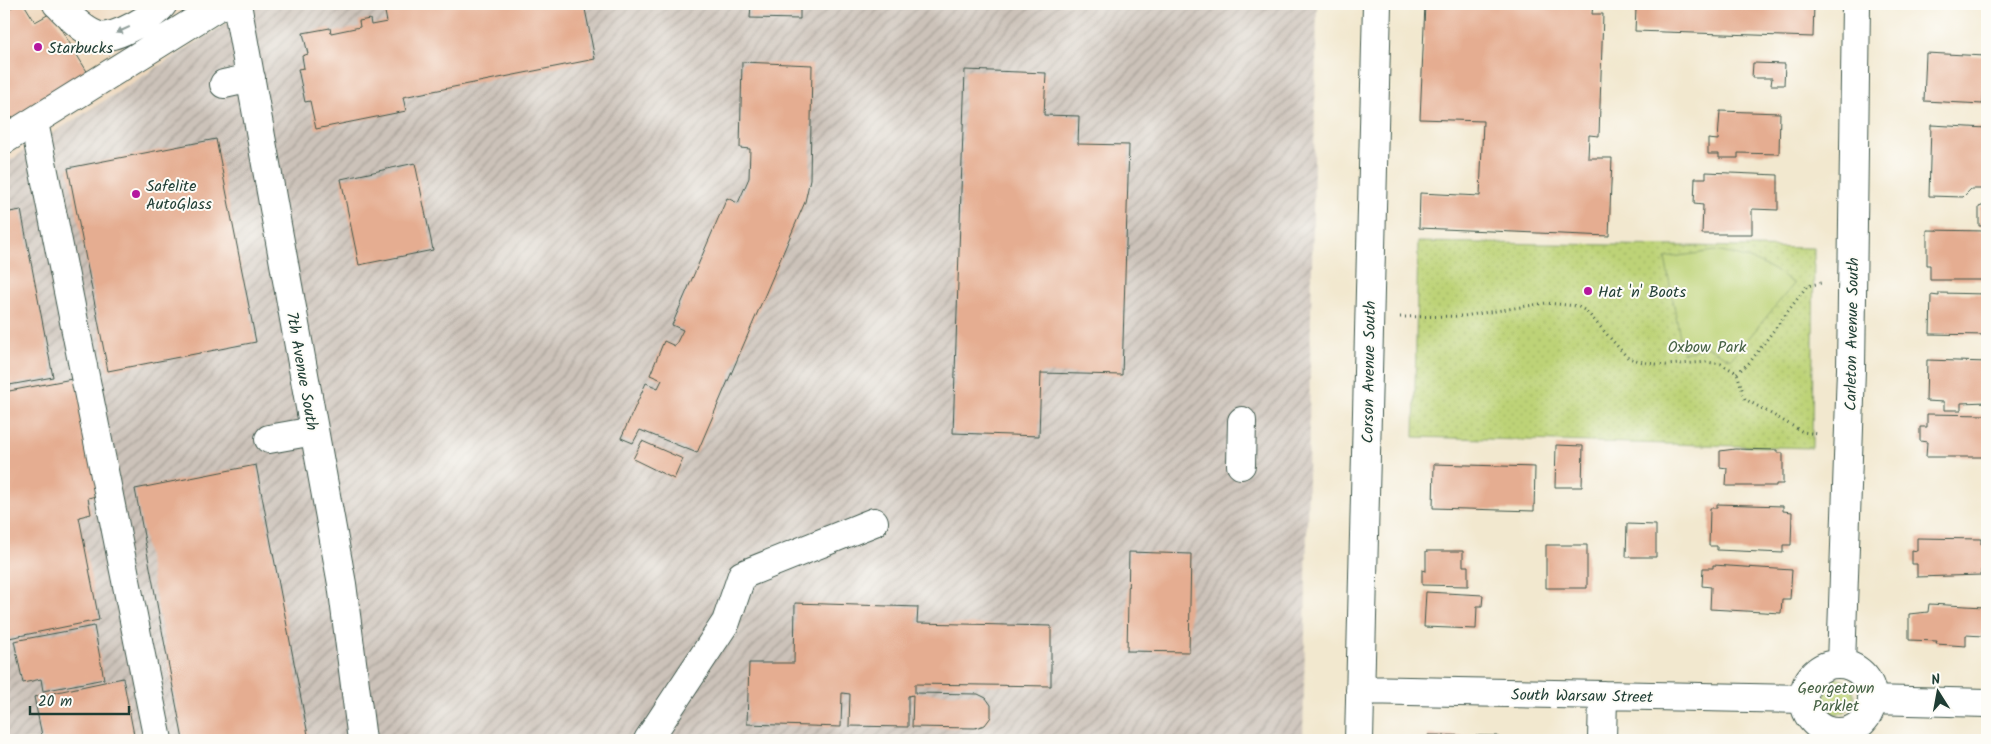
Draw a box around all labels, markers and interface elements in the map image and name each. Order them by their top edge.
one-way arrow [116,26,130,34]
place label: Starbucks [48,36,113,61]
marker: Starbucks [32,41,44,53]
place label: Safelite AutoGlass [146,174,212,217]
marker: Safelite AutoGlass [130,188,142,200]
street label: Carleton Avenue South [1839,257,1866,411]
place label: Hat 'n' Boots [1598,280,1686,305]
marker: Hat 'n' Boots [1582,285,1594,297]
street label: Corson Avenue South [1356,300,1383,444]
street label: 7th Avenue South [279,310,324,433]
park label: Oxbow Park [1668,335,1747,360]
north arrow [1914,666,1964,716]
text: N [1929,669,1942,692]
park label: Georgetown Parklet [1797,676,1875,719]
street label: South Warsaw Street [1511,683,1654,710]
scale bar [30,684,129,716]
text: 20 m [38,690,72,714]

